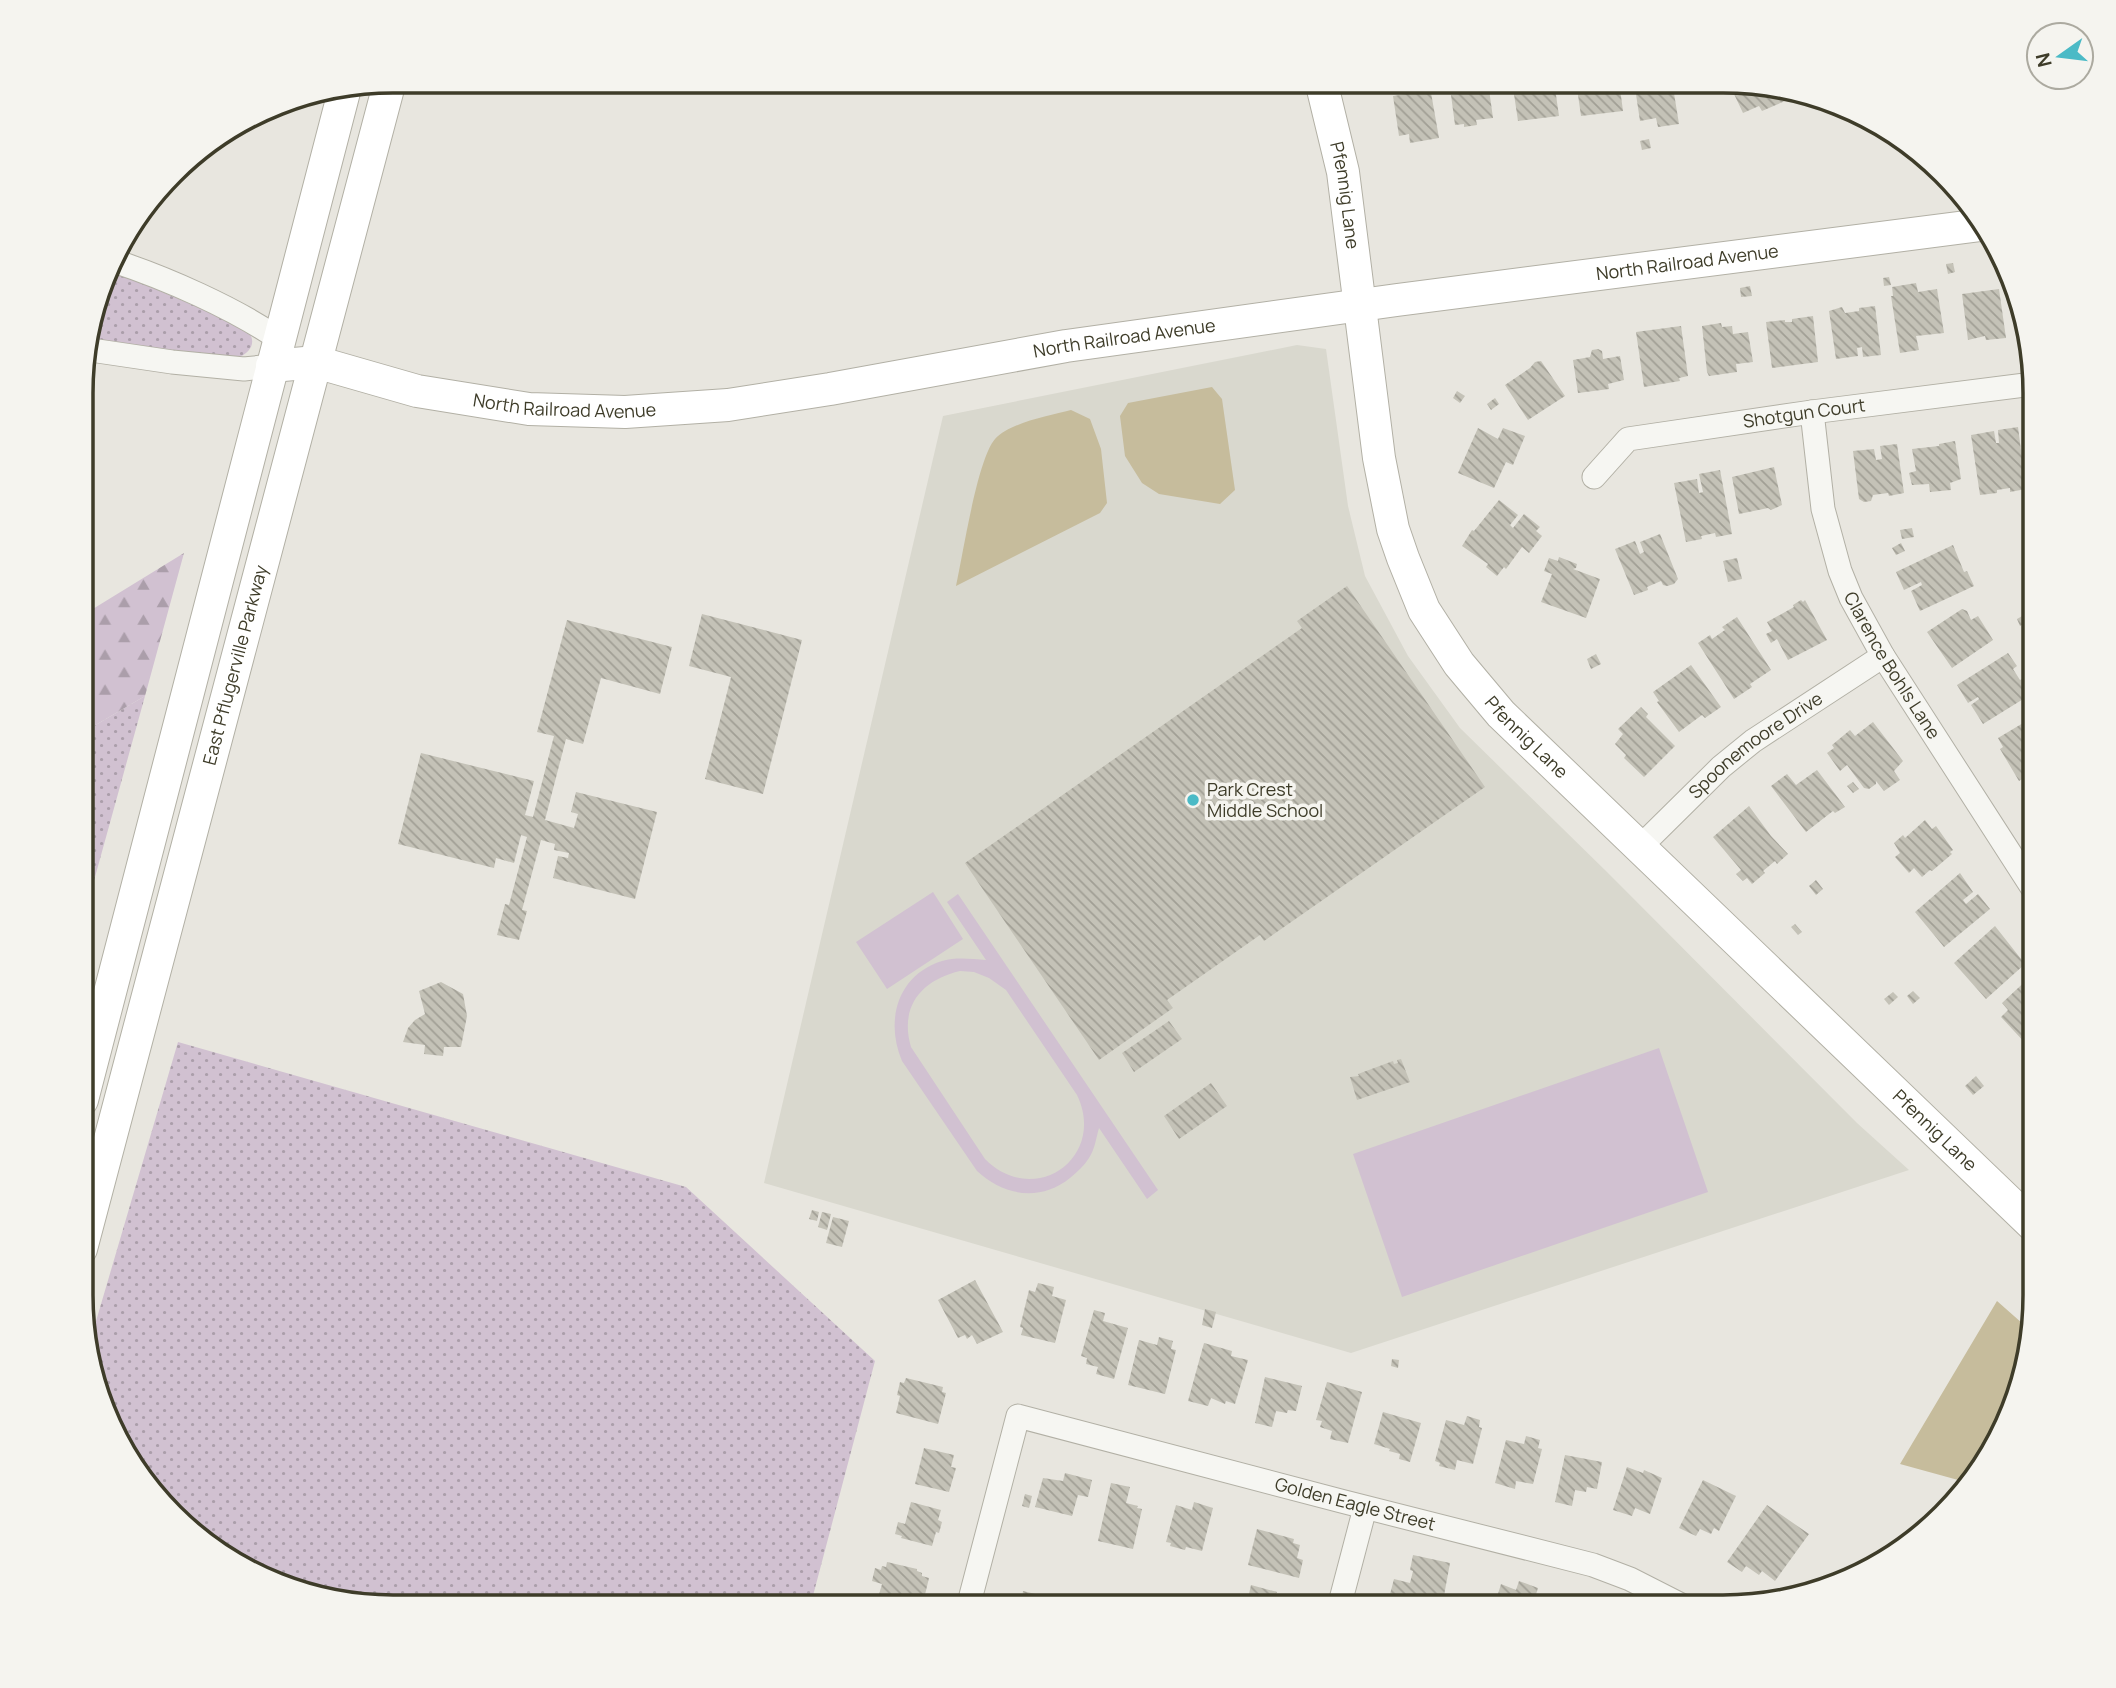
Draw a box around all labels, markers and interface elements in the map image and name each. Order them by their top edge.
north arrow [2025,21,2095,91]
text: N [2029,50,2058,70]
street label: Pfennig Lane [1325,139,1366,250]
street label: North Railroad Avenue [1595,238,1780,285]
street label: North Railroad Avenue [1031,312,1217,363]
street label: North Railroad Avenue [471,387,657,423]
street label: Shotgun Court [1741,392,1867,433]
street label: East Pflugerville Parkway [197,562,273,767]
street label: Clarence Bohls Lane [1839,587,1946,743]
street label: Spoonemoore Drive [1683,686,1827,804]
street label: Pfennig Lane [1480,691,1574,783]
place label: Park Crest Middle School [1207,777,1323,822]
marker: Park Crest Middle School [1185,792,1201,808]
street label: Pfennig Lane [1888,1084,1983,1176]
street label: Golden Eagle Street [1273,1471,1438,1536]

